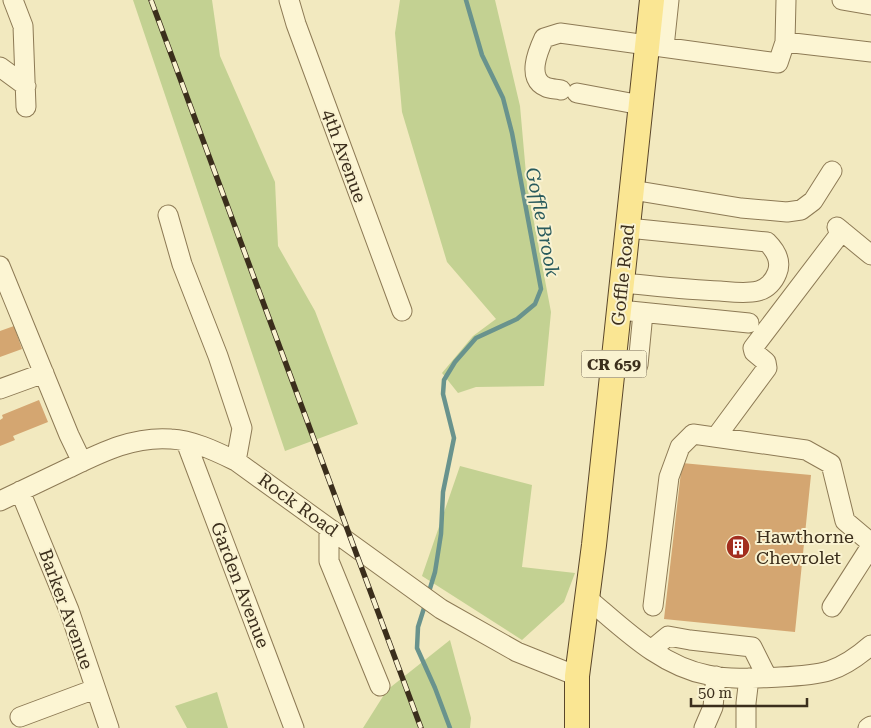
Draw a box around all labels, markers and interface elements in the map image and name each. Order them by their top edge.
street label: 4th Avenue [318,106,371,205]
water label: Goffle Brook [521,166,565,279]
street label: Goffle Road [607,223,638,327]
road number: CR 659 [582,350,646,378]
street label: Rock Road [254,469,343,541]
street label: Garden Avenue [207,519,274,651]
place label: Hawthorne Chevrolet [756,526,854,568]
building icon: Hawthorne Chevrolet [725,534,751,560]
street label: Barker Avenue [35,546,98,672]
scale bar [691,676,807,708]
text: 50 m [698,684,733,702]

